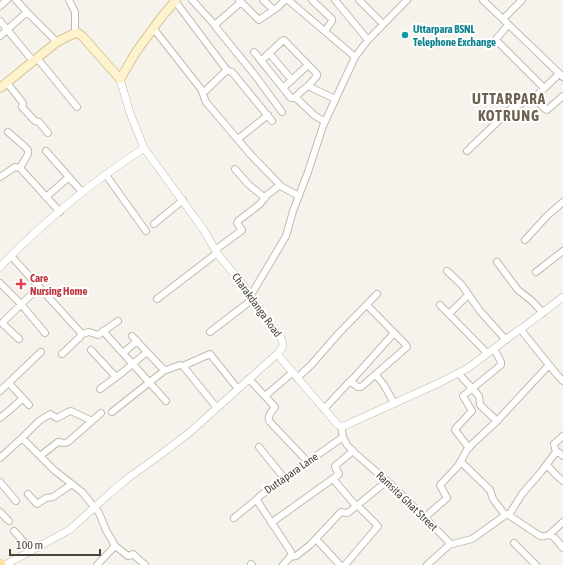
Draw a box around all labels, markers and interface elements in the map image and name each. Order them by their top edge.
place label: Uttarpara BSNL Telephone Exchange [413,23,496,48]
marker: Uttarpara BSNL Telephone Exchange [400,30,410,40]
district label: UTTARPARA KOTRUNG [472,90,546,124]
street label: Charakdanga Road [230,271,284,339]
place label: Care Nursing Home [30,272,88,297]
marker: Care Nursing Home [15,278,27,290]
street label: Duttapara Lane [262,450,320,496]
street label: Ramsita Ghat Street [374,469,440,533]
scale bar [10,531,100,557]
text: 100 m [16,538,43,552]

